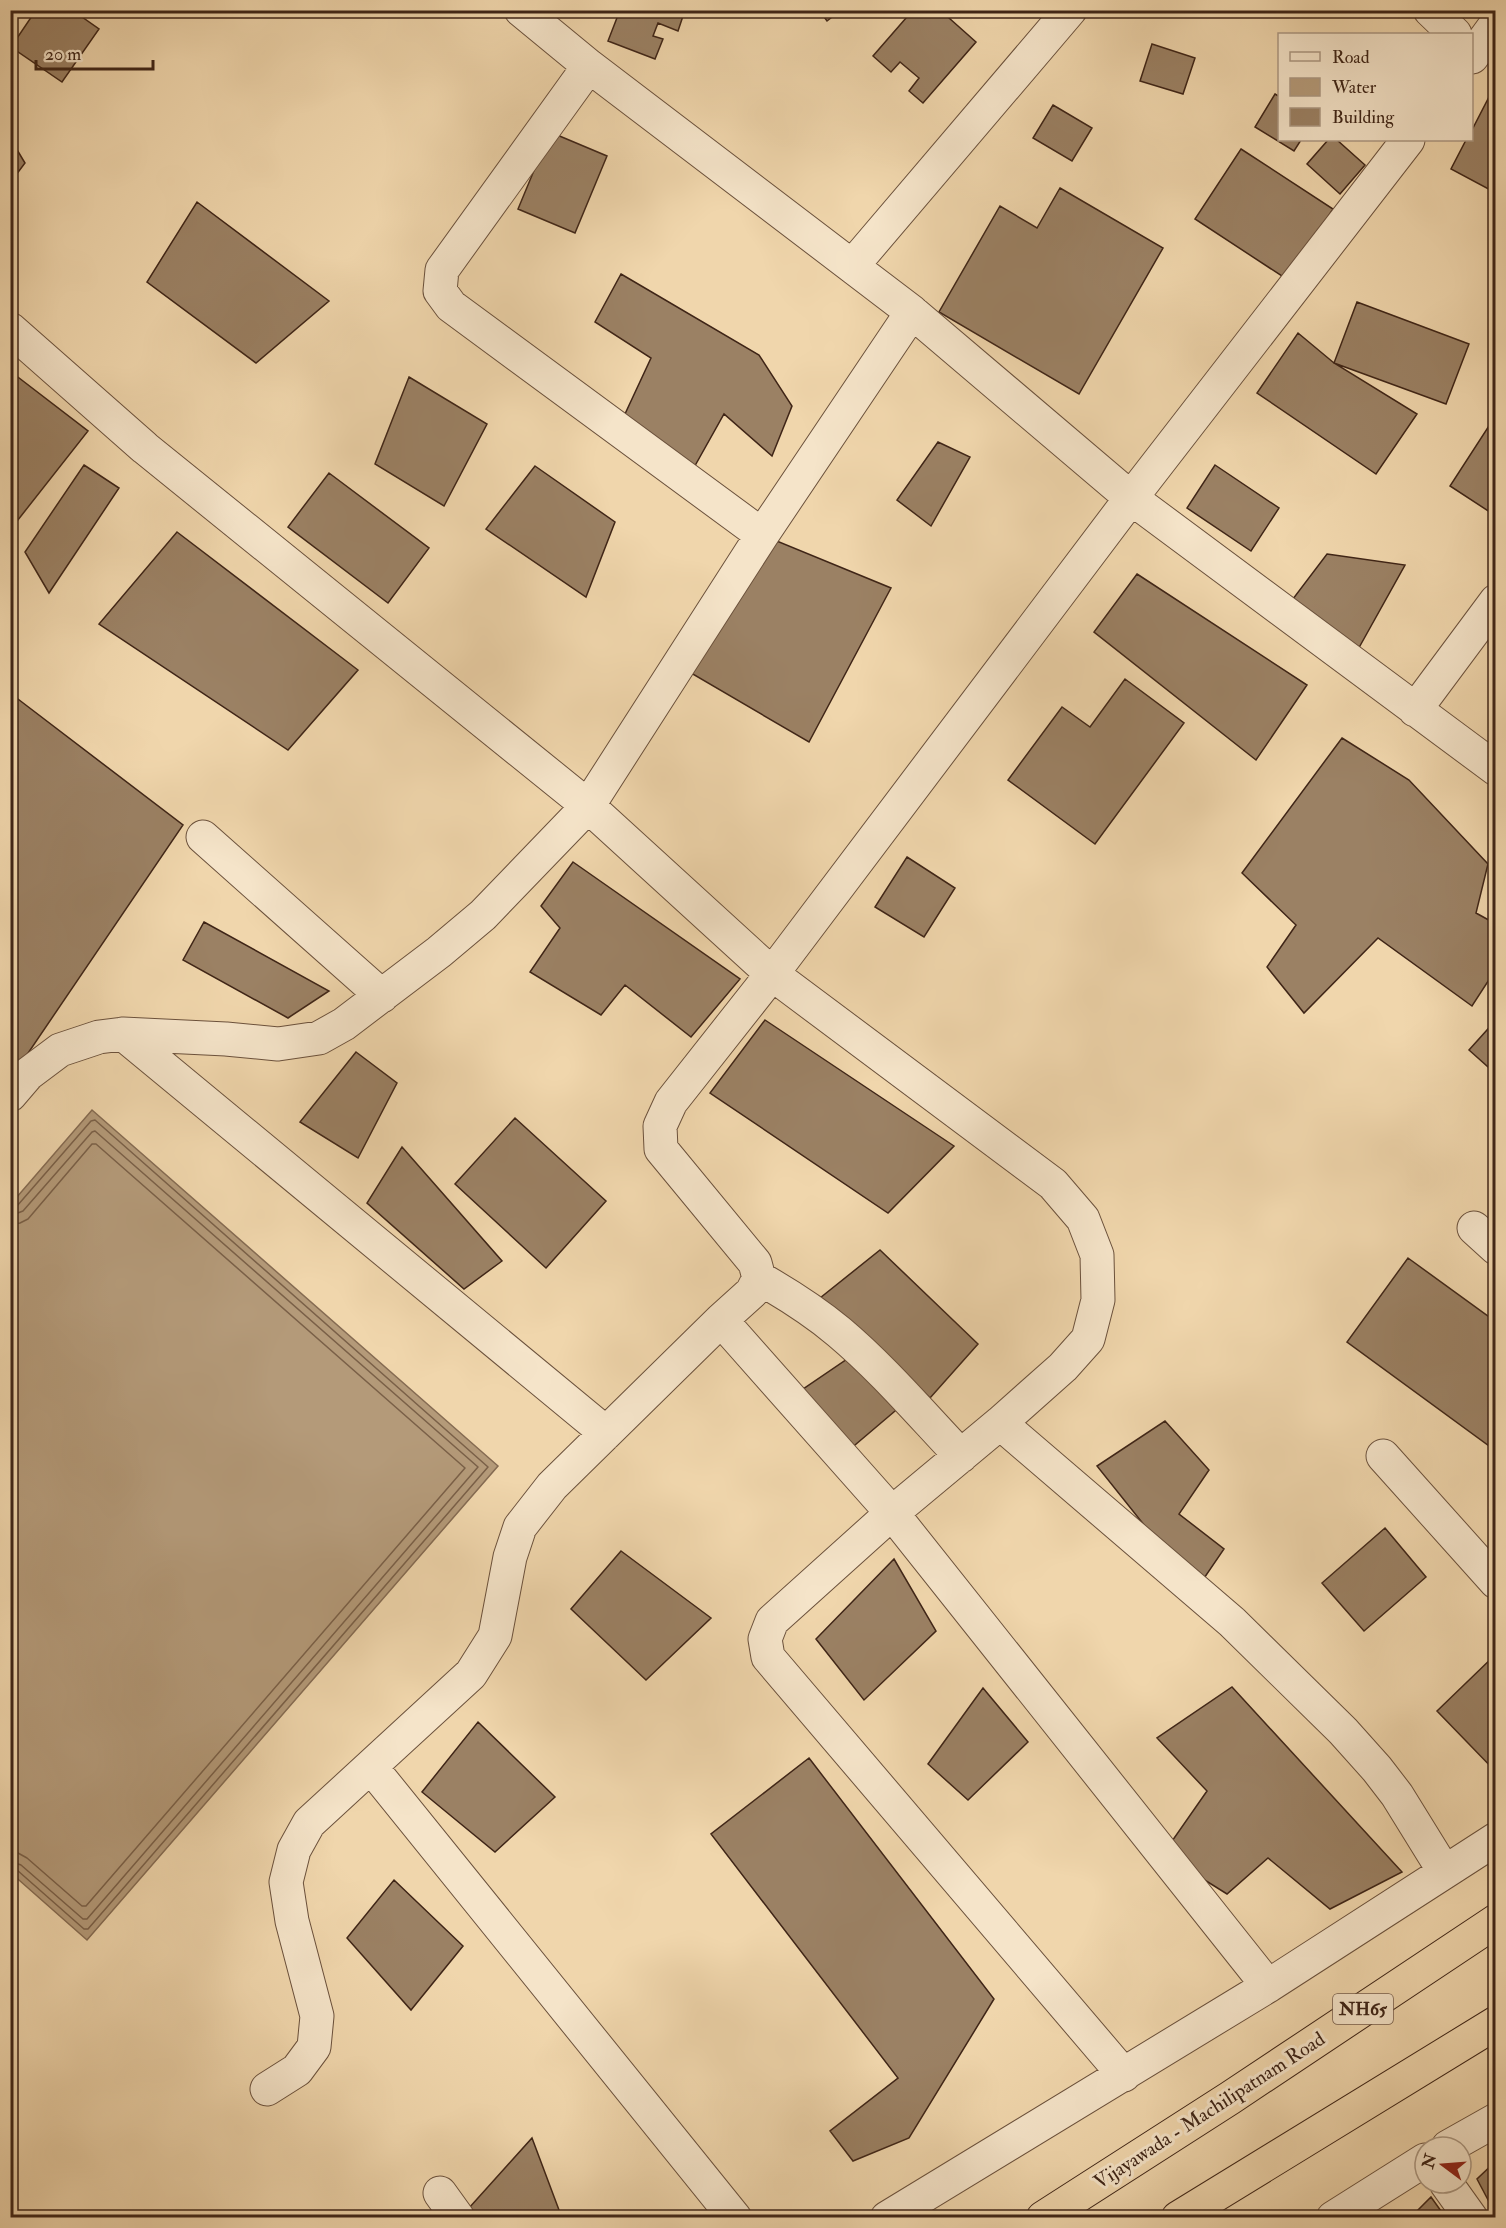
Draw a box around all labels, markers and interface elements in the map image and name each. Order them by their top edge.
scale bar [36,33,153,71]
legend [1278,33,1473,141]
text: 20 m [45,43,81,66]
text: Road [1332,46,1370,69]
text: Water [1331,76,1376,99]
text: Building [1332,106,1395,129]
road number: NH65 [1333,1994,1393,2024]
street label: Vijayawada - Machilipatnam Road [1089,2026,1330,2195]
north arrow [1413,2135,1473,2195]
text: N [1418,2151,1441,2172]

